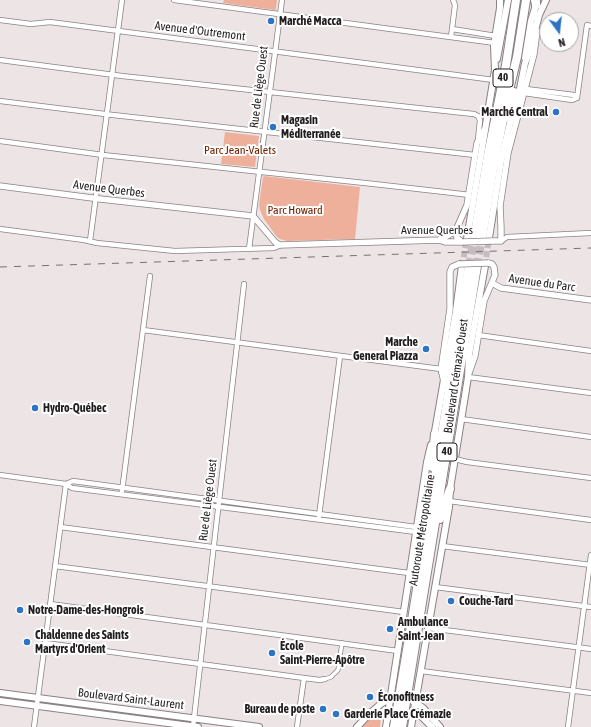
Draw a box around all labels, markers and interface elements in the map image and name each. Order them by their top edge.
north arrow [539,12,579,52]
place label: Marché Macca [279,14,342,28]
marker: Marché Macca [266,16,276,26]
street label: Avenue d'Outremont [154,18,246,44]
text: N [557,36,567,49]
street label: Rue de Liège Ouest [247,45,271,129]
road number: 40 [493,69,513,87]
place label: Marché Central [481,105,548,119]
marker: Marché Central [551,107,561,117]
place label: Magasin Méditerranée [281,113,341,141]
marker: Magasin Méditerranée [268,122,278,132]
park label: Parc Jean-Valets [204,143,276,157]
street label: Avenue Querbes [72,177,146,201]
park label: Parc Howard [267,203,323,217]
street label: Avenue Querbes [401,223,473,237]
street label: Avenue du Parc [508,271,576,295]
street label: Boulevard Crémazie Ouest [441,318,471,434]
place label: Marche General Piazza [353,335,418,363]
marker: Marche General Piazza [421,344,431,354]
place label: Hydro-Québec [43,401,106,415]
marker: Hydro-Québec [30,403,40,413]
road number: 40 [437,443,457,461]
street label: Rue de Liège Ouest [196,458,220,542]
street label: Autoroute Métropolitaine [406,473,438,587]
place label: Couche-Tard [459,594,513,608]
marker: Couche-Tard [446,596,456,606]
place label: Notre-Dame-des-Hongrois [28,603,144,617]
marker: Notre-Dame-des-Hongrois [15,605,25,615]
place label: Ambulance Saint-Jean [398,615,448,643]
marker: Ambulance Saint-Jean [385,624,395,634]
place label: Chaldenne des Saints Martyrs d'Orient [35,628,129,656]
marker: Chaldenne des Saints Martyrs d'Orient [22,637,32,647]
place label: École Saint-Pierre-Apôtre [280,639,365,667]
marker: École Saint-Pierre-Apôtre [267,648,277,658]
street label: Boulevard Saint-Laurent [77,685,185,713]
place label: Éconofitness [378,690,434,704]
marker: Éconofitness [365,692,375,702]
place label: Bureau de poste [244,702,315,716]
marker: Bureau de poste [318,704,328,714]
place label: Garderie Place Crémazie [344,707,451,721]
marker: Garderie Place Crémazie [331,709,341,719]

